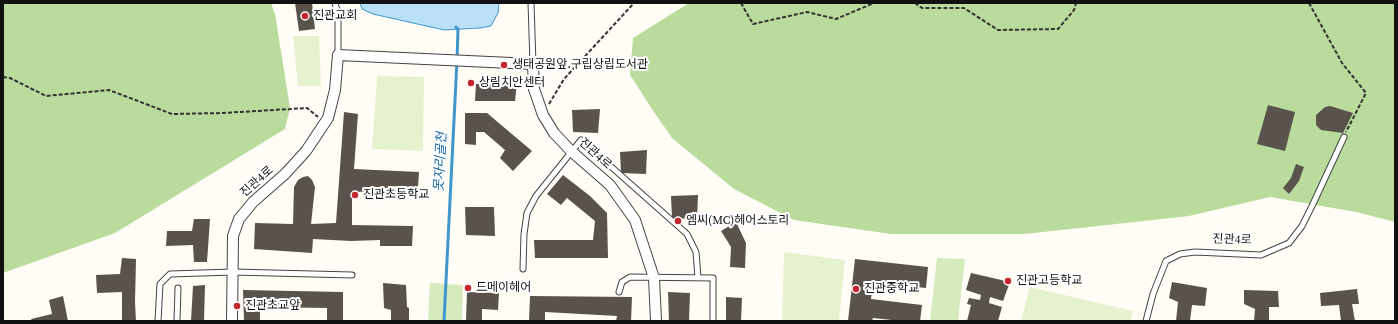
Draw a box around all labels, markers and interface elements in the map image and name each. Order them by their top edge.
place label: 진관교회 [313,9,357,23]
marker: 진관교회 [300,11,310,21]
place label: 생태공원앞.구립상립도서관 [512,58,648,72]
marker: 생태공원앞.구립상립도서관 [499,60,509,70]
place label: 상림치안센터 [479,76,545,90]
marker: 상림치안센터 [466,78,476,88]
water label: 못자리골천 [432,132,450,192]
street label: 진관4로 [576,136,614,172]
street label: 진관4로 [238,164,276,200]
place label: 진관초등학교 [363,188,429,202]
marker: 진관초등학교 [350,190,360,200]
place label: 엠씨(MC)헤어스토리 [686,214,790,228]
marker: 엠씨(MC)헤어스토리 [673,216,683,226]
street label: 진관4로 [1212,232,1252,248]
place label: 진관고등학교 [1016,274,1082,288]
marker: 진관고등학교 [1003,276,1013,286]
place label: 드메이헤어 [476,281,531,295]
place label: 진관중학교 [864,282,919,296]
marker: 드메이헤어 [463,283,473,293]
marker: 진관중학교 [851,284,861,294]
place label: 진관초교앞 [245,299,300,313]
marker: 진관초교앞 [232,301,242,311]

